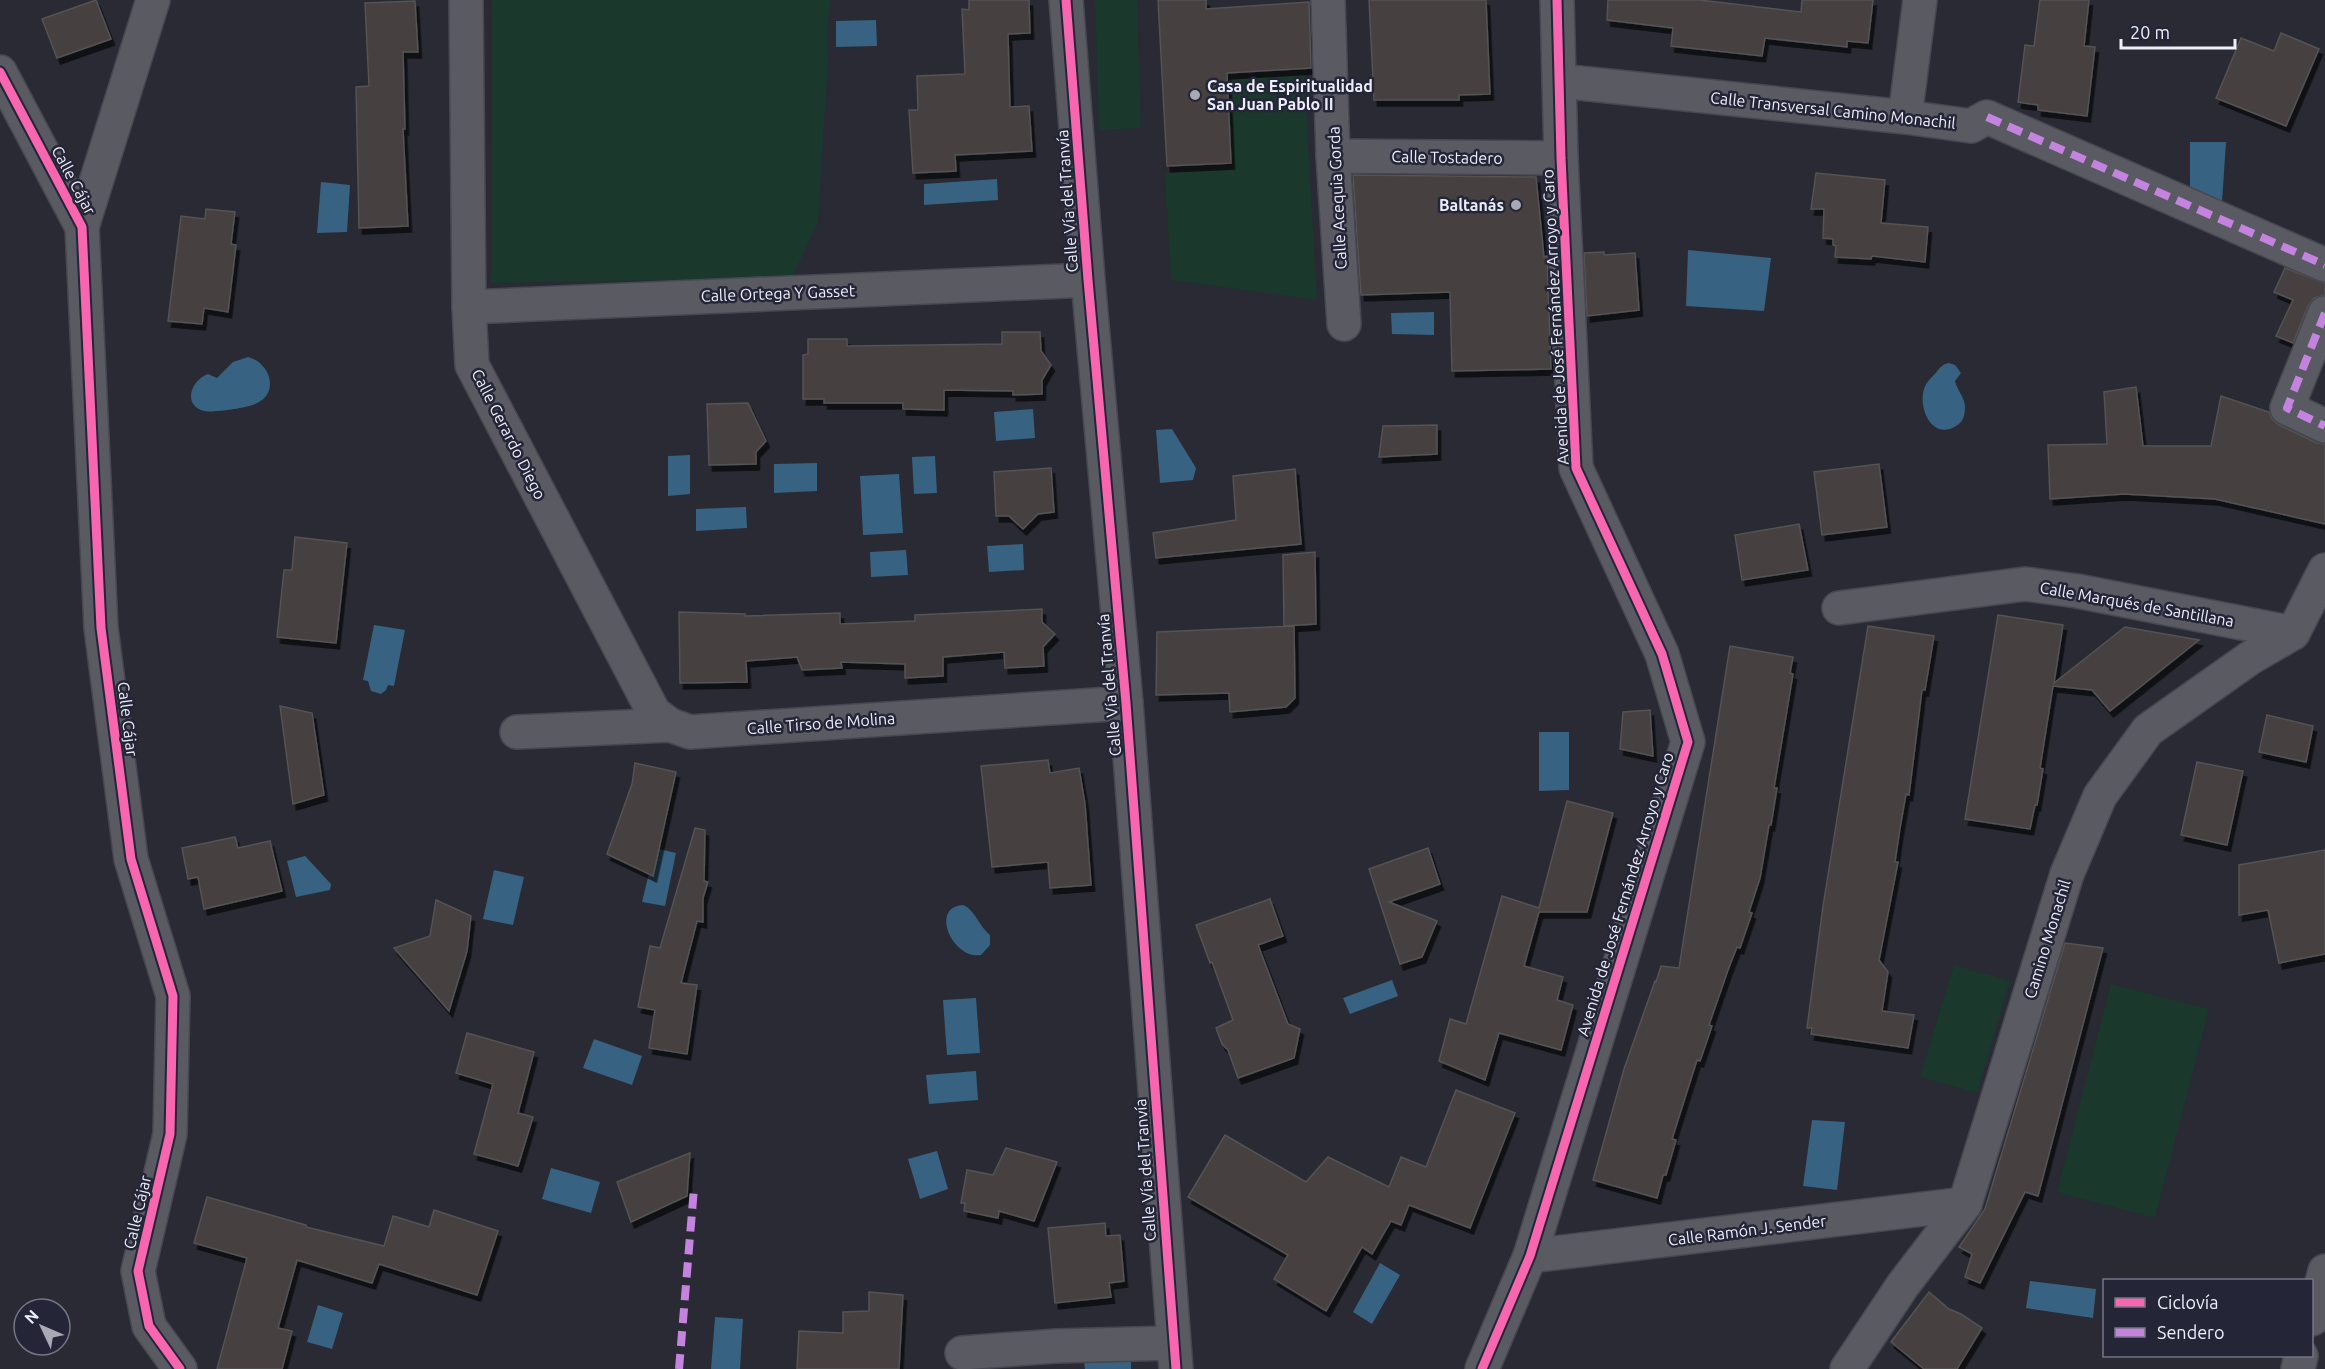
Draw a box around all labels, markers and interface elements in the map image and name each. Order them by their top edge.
scale bar [2121,12,2235,50]
text: 20 m [2130,22,2170,42]
place label: Casa de Espiritualidad San Juan Pablo II [1207,77,1373,113]
marker: Casa de Espiritualidad San Juan Pablo II [1188,88,1202,102]
street label: Calle Transversal Camino Monachil [1709,88,1957,132]
street label: Calle Acequia Gorda [1324,126,1350,270]
street label: Calle Vía del Tranvía [1053,129,1081,273]
street label: Calle Cájar [48,143,100,217]
street label: Calle Tostadero [1391,147,1503,167]
street label: Avenida de José Fernández Arroyo y Caro [1538,169,1572,465]
place label: Baltanás [1439,196,1504,214]
marker: Baltanás [1509,198,1523,212]
street label: Calle Ortega Y Gasset [701,281,856,305]
street label: Calle Gerardo Diego [468,366,550,502]
street label: Calle Marqués de Santillana [2039,578,2235,630]
street label: Calle Vía del Tranvía [1094,613,1124,757]
street label: Calle Cájar [114,681,142,757]
street label: Calle Tirso de Molina [746,709,896,737]
street label: Avenida de José Fernández Arroyo y Caro [1573,750,1677,1038]
street label: Camino Monachil [2020,877,2074,1001]
street label: Calle Vía del Tranvía [1131,1098,1159,1242]
street label: Calle Cájar [120,1173,154,1251]
street label: Calle Ramón J. Sender [1667,1211,1827,1249]
legend [2103,1279,2313,1357]
text: Ciclovía [2157,1292,2218,1312]
north arrow [12,1297,72,1357]
text: N [21,1306,42,1327]
text: Sendero [2157,1322,2224,1342]

